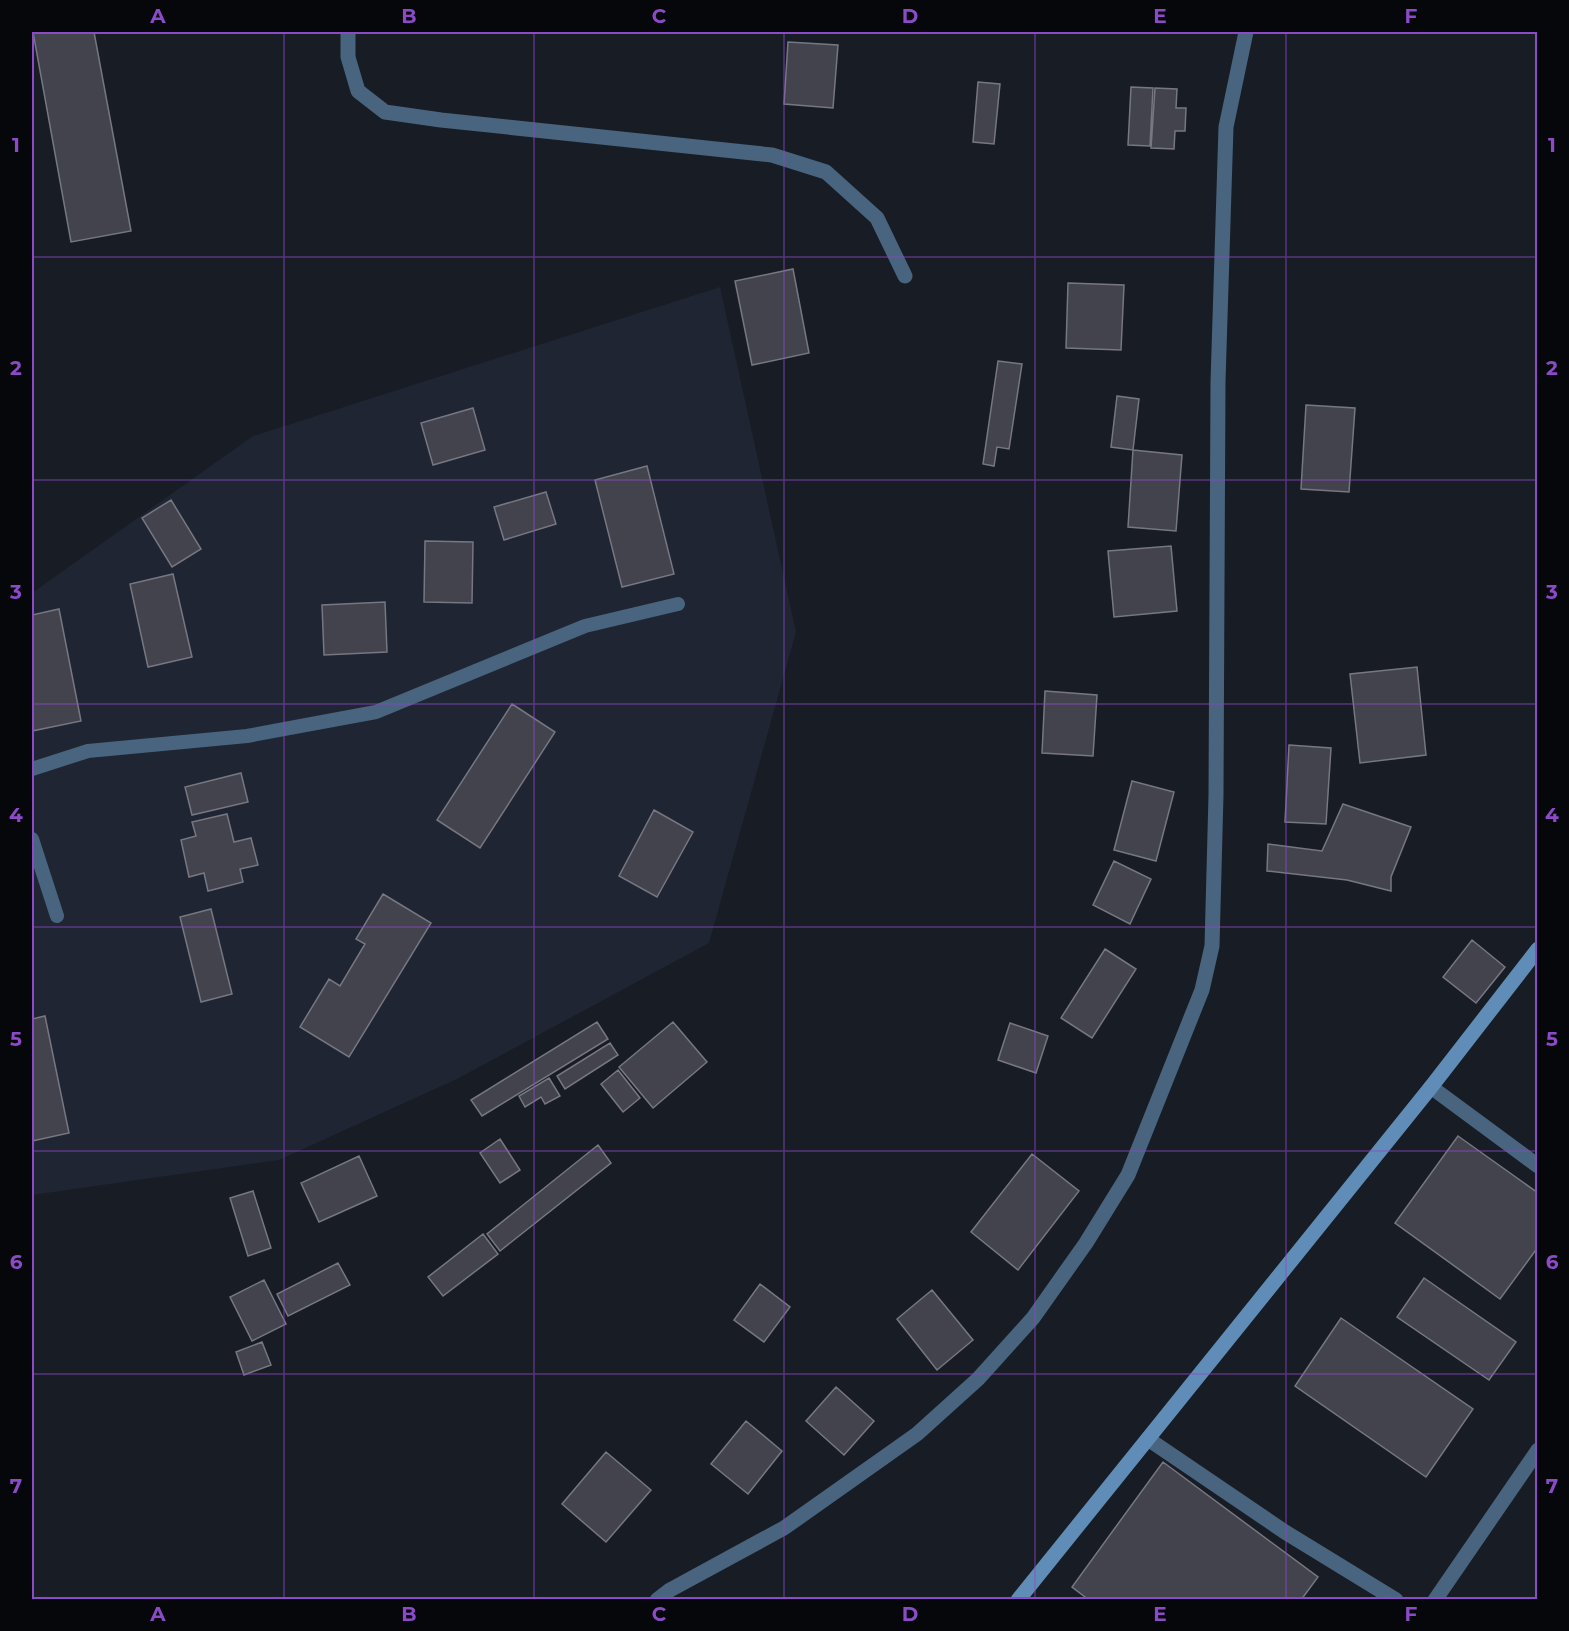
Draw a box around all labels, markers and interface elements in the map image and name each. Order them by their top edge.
text: A [149,4,166,28]
text: B [401,4,417,28]
text: C [652,4,667,28]
text: D [902,4,918,28]
text: E [1153,4,1167,28]
text: F [1405,4,1418,28]
text: 1 [12,133,20,157]
text: 1 [1548,133,1556,157]
text: 2 [10,356,22,380]
text: 2 [1546,356,1558,380]
text: 3 [9,580,22,604]
text: 3 [1545,580,1558,604]
text: 4 [9,803,23,827]
text: 4 [1545,803,1559,827]
text: 5 [10,1027,22,1051]
text: 5 [1546,1027,1558,1051]
text: 6 [10,1250,23,1274]
text: 6 [1546,1250,1559,1274]
text: 7 [10,1474,22,1498]
text: 7 [1546,1474,1558,1498]
text: A [149,1602,166,1626]
text: B [401,1602,417,1626]
text: C [652,1602,667,1626]
text: D [902,1602,918,1626]
text: E [1153,1602,1167,1626]
text: F [1405,1602,1418,1626]

